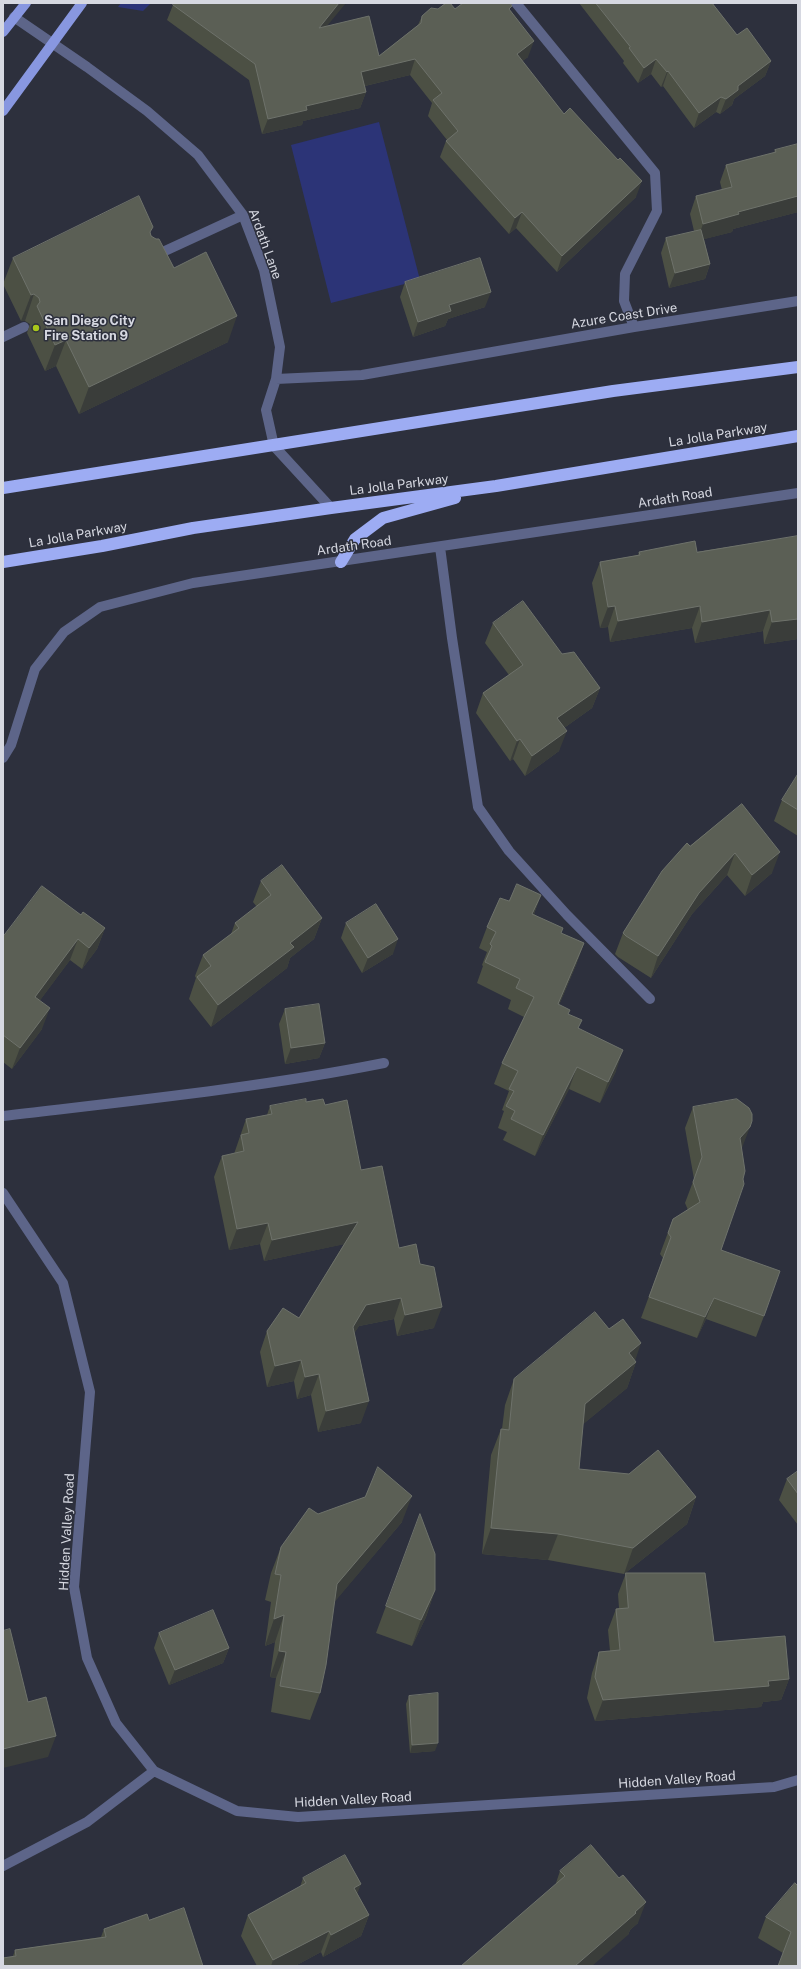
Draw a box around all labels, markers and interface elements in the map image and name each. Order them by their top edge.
street label: Ardath Lane [245,207,285,281]
street label: Azure Coast Drive [570,300,678,332]
place label: San Diego City Fire Station 9 [44,313,135,344]
marker: San Diego City Fire Station 9 [31,323,41,333]
street label: La Jolla Parkway [667,419,769,451]
street label: La Jolla Parkway [349,471,449,499]
street label: Ardath Road [637,484,713,512]
street label: La Jolla Parkway [27,519,129,551]
street label: Ardath Road [316,533,392,559]
street label: Hidden Valley Road [56,1473,78,1591]
street label: Hidden Valley Road [618,1768,736,1792]
street label: Hidden Valley Road [294,1789,412,1811]

